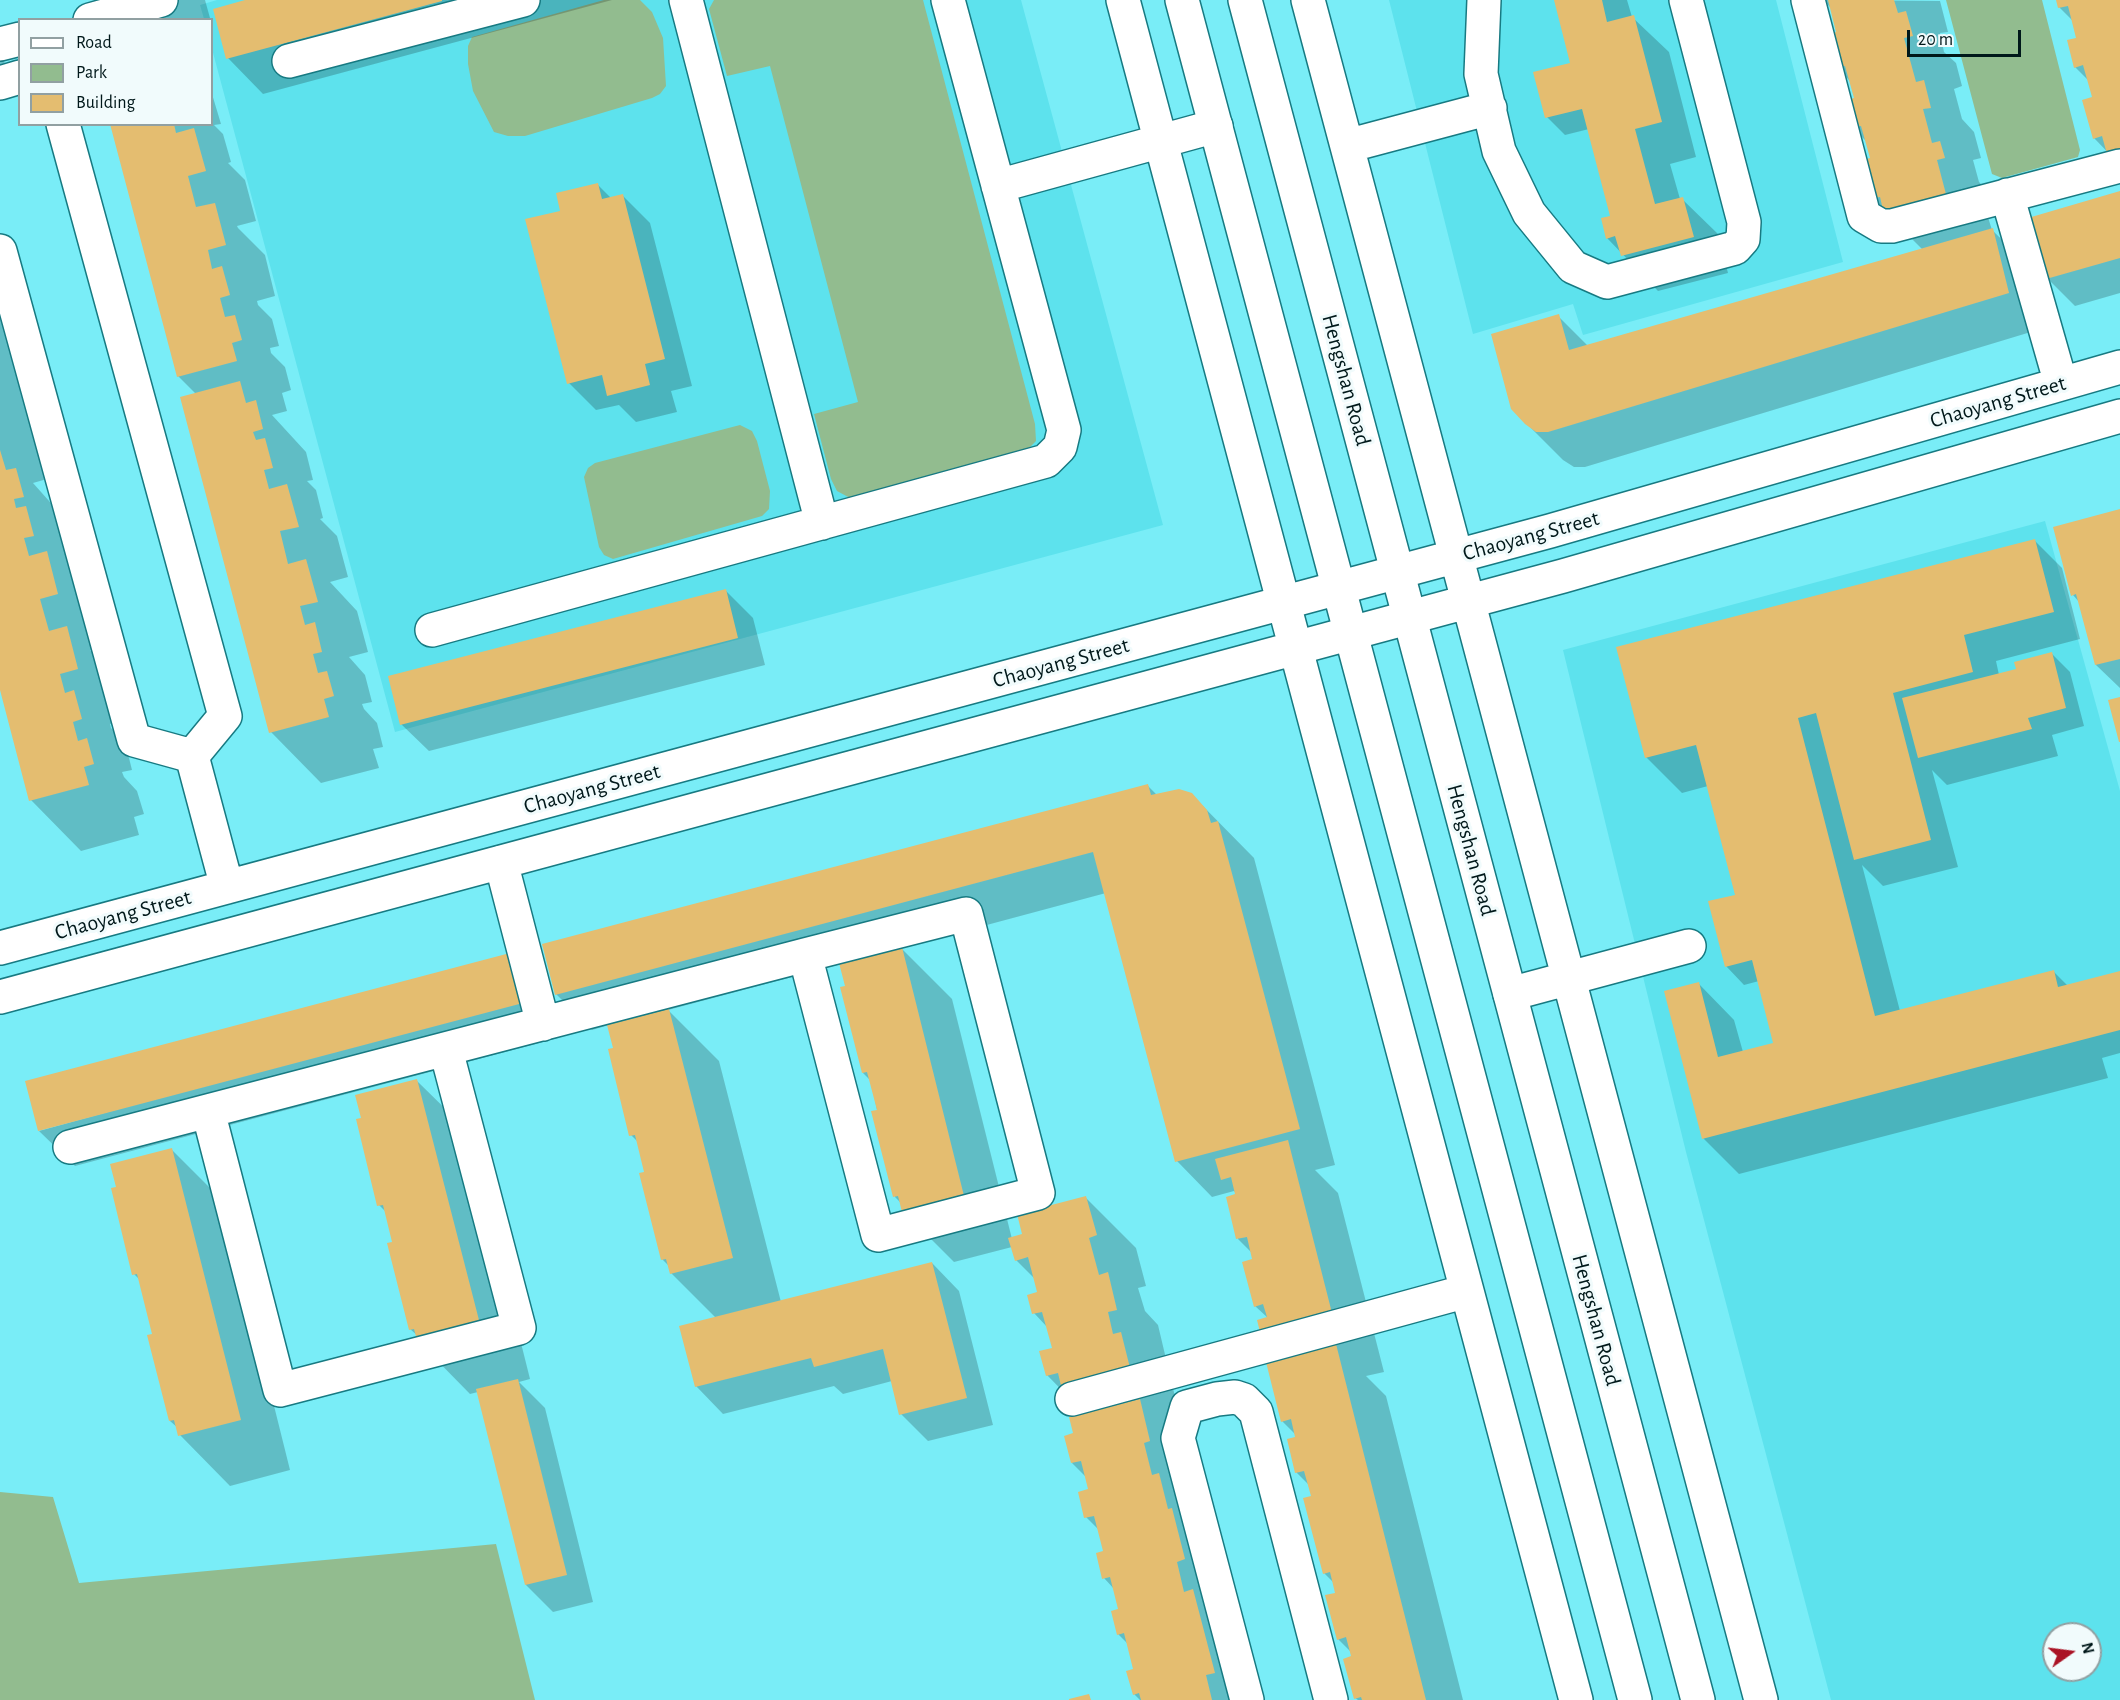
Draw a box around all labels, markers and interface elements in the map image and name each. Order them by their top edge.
legend [18,18,213,126]
scale bar [1910,18,2024,56]
text: 20 m [1918,31,1953,49]
text: Road [76,34,112,52]
text: Park [76,64,107,82]
text: Building [76,94,135,112]
street label: Hengshan Road [1316,311,1376,449]
street label: Chaoyang Street [1927,370,2069,434]
street label: Chaoyang Street [1460,505,1602,567]
street label: Chaoyang Street [990,632,1132,694]
street label: Chaoyang Street [521,758,663,820]
street label: Hengshan Road [1441,781,1501,919]
street label: Chaoyang Street [52,884,194,946]
street label: Hengshan Road [1566,1251,1626,1389]
north arrow [2042,1622,2102,1682]
text: N [2078,1641,2097,1655]

